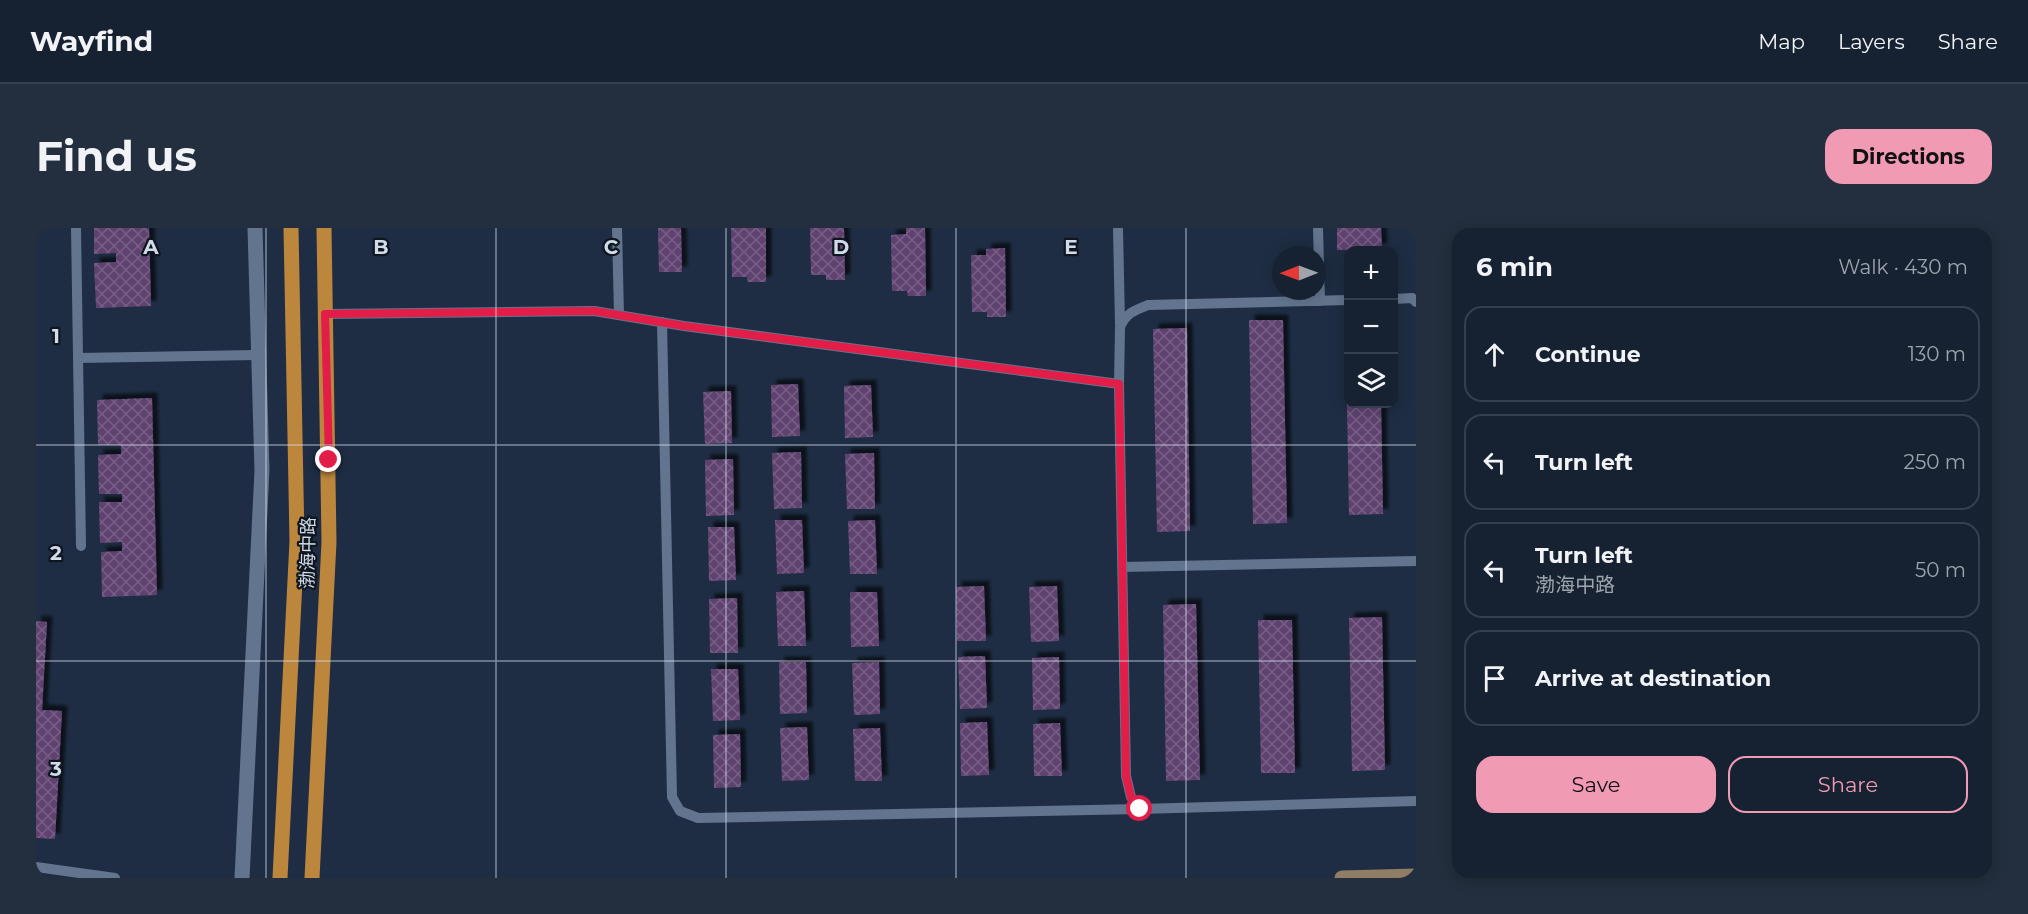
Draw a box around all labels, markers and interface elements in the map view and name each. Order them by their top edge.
text: Wayfind [30,24,153,58]
text: Map [1758,29,1805,54]
text: Layers [1838,29,1905,54]
text: Share [1938,29,1998,54]
button: Directions [1825,129,1992,184]
text: Find us [36,130,197,182]
text: A [142,235,159,259]
text: B [373,235,389,259]
text: C [604,235,619,259]
text: D [833,235,849,259]
text: E [1064,235,1078,259]
north arrow [1272,246,1326,300]
map controls [1344,246,1398,408]
button: + [1344,246,1398,300]
text: 6 min [1476,251,1553,283]
text: Walk · 430 m [1838,255,1968,279]
button: − [1344,300,1398,354]
text: 1 [52,324,60,348]
icon: ahead [1478,338,1511,371]
text: Continue [1535,341,1641,368]
text: 130 m [1908,342,1966,366]
button: layers [1344,354,1398,408]
route end [315,446,341,472]
icon: left [1478,446,1511,479]
text: Turn left [1535,449,1633,476]
text: 250 m [1904,450,1966,474]
street label: 渤海中路 [296,517,320,589]
text: 2 [50,541,62,565]
text: Turn left [1535,542,1633,569]
icon: left [1478,554,1511,587]
text: 50 m [1915,558,1966,582]
text: 渤海中路 [1535,573,1615,597]
icon: arrive [1478,662,1511,695]
text: Arrive at destination [1535,665,1771,692]
button: Save [1476,756,1716,813]
button: Share [1728,756,1968,813]
text: 3 [49,757,62,781]
route start [1126,795,1152,821]

